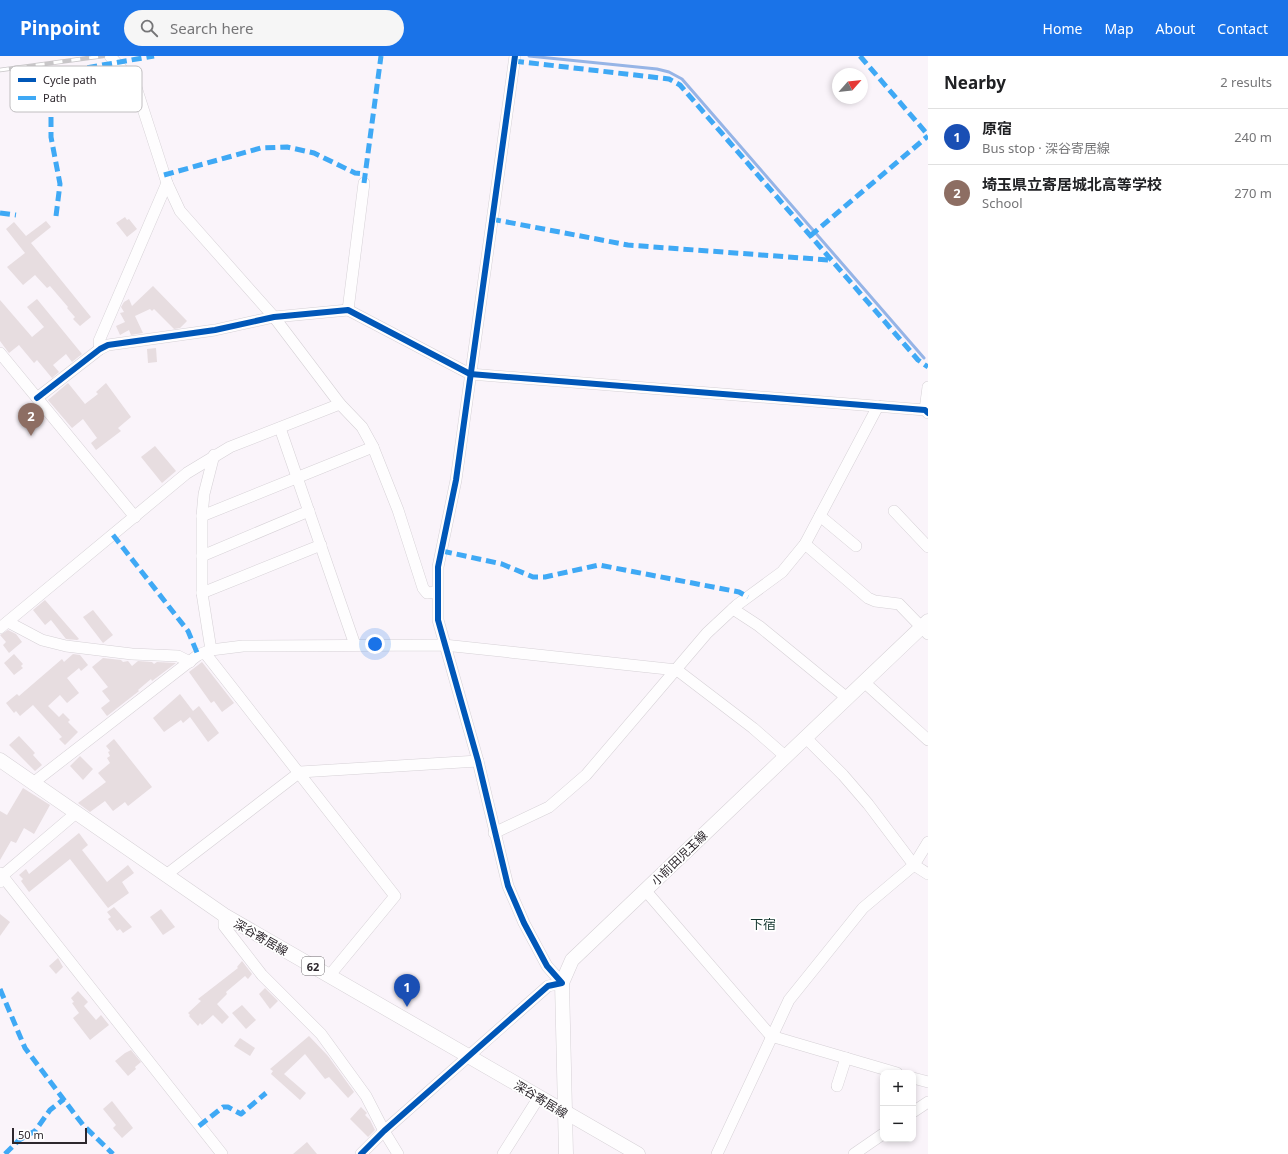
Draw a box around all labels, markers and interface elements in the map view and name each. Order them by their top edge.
search box [124,10,404,46]
text: Pinpoint [20,15,100,41]
icon: search [138,17,160,39]
text: Search here [170,18,253,38]
text: Home [1043,19,1082,38]
text: Map [1104,19,1134,38]
text: About [1156,19,1195,38]
text: Contact [1217,19,1268,38]
legend [10,66,142,112]
north arrow [832,68,868,104]
text: Nearby [944,71,1006,94]
text: Cycle path [43,72,96,87]
text: 2 results [1220,73,1272,91]
text: Path [43,90,67,105]
text: 原宿 [982,118,1012,138]
text: 1 [953,128,961,146]
text: 240 m [1234,128,1272,146]
text: Bus stop · 深谷寄居線 [982,139,1110,157]
text: 埼玉県立寄居城北高等学校 [982,174,1162,194]
text: 2 [953,184,961,202]
text: 270 m [1234,184,1272,202]
text: School [982,194,1023,212]
pin: 2 [18,403,44,436]
your location [365,634,385,654]
street label: 小前田児玉線 [647,827,711,889]
street label: 深谷寄居線 [231,915,291,959]
district label: 下宿 [750,915,776,933]
road number: 62 [302,957,324,975]
pin: 1 [394,974,420,1007]
map controls [880,1070,916,1142]
button: + [880,1070,916,1106]
street label: 深谷寄居線 [511,1076,571,1122]
button: − [880,1106,916,1142]
scale bar [12,1126,87,1145]
text: 50 m [18,1127,44,1142]

